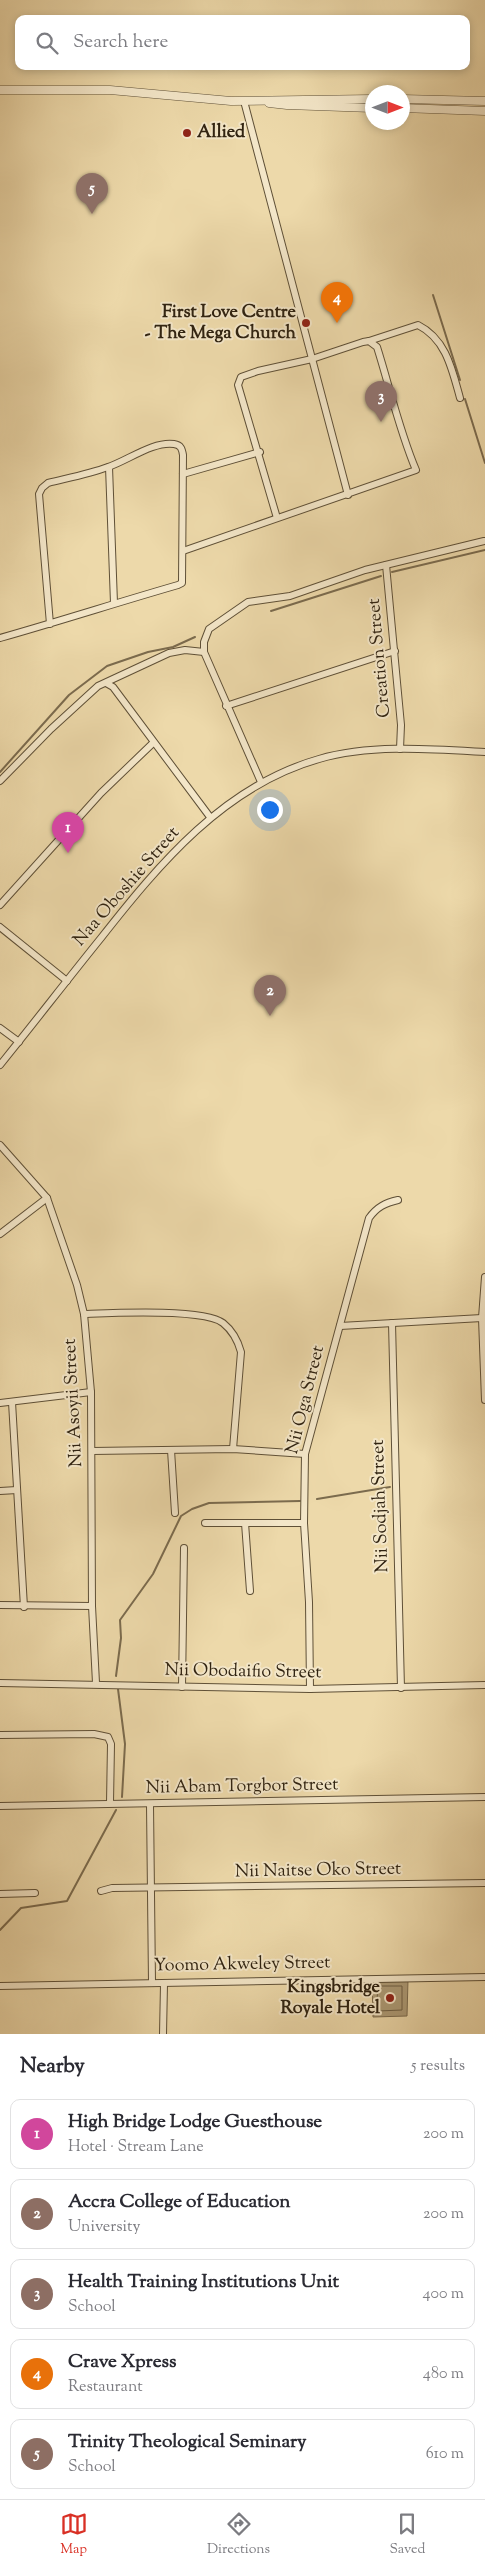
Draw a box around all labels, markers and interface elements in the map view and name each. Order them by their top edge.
search box [15,15,470,70]
icon: search [33,29,61,57]
text: Search here [73,29,168,56]
north arrow [365,85,410,130]
place label: Allied [197,120,246,146]
marker: Allied [181,127,193,139]
pin: 5 [76,173,108,214]
pin: 4 [321,282,353,323]
place label: First Love Centre - The Mega Church [145,300,297,347]
marker: First Love Centre - The Mega Church [300,317,312,329]
pin: 3 [365,381,397,422]
street label: Creation Street [362,597,398,719]
your location [257,797,283,823]
pin: 1 [52,812,84,853]
street label: Naa Oboshie Street [68,821,186,953]
pin: 2 [254,975,286,1016]
street label: Nii Asoyii Street [58,1338,90,1468]
street label: Nii Oga Street [280,1343,332,1457]
street label: Nii Sodjah Street [366,1439,396,1573]
street label: Nii Obodaifio Street [164,1658,322,1686]
street label: Nii Abam Torgbor Street [145,1772,339,1802]
street label: Nii Naitse Oko Street [235,1857,401,1885]
street label: Yoomo Akweley Street [153,1950,331,1980]
place label: Kingsbridge Royale Hotel [280,1975,381,2022]
marker: Kingsbridge Royale Hotel [384,1992,396,2004]
text: Nearby [20,2052,85,2082]
text: 5 results [411,2055,465,2078]
text: High Bridge Lodge Guesthouse [68,2109,322,2136]
text: 1 [34,2123,40,2146]
text: 200 m [423,2123,464,2146]
text: Hotel · Stream Lane [68,2136,204,2159]
text: Accra College of Education [68,2189,291,2216]
text: 2 [33,2203,41,2226]
text: 200 m [423,2203,464,2226]
text: University [68,2216,141,2239]
text: Health Training Institutions Unit [68,2269,339,2296]
text: 3 [34,2283,40,2306]
text: 400 m [423,2283,464,2306]
text: School [68,2296,116,2319]
text: Crave Xpress [68,2349,177,2376]
text: 4 [33,2363,41,2386]
text: 480 m [423,2363,464,2386]
text: Restaurant [68,2376,143,2399]
text: Trinity Theological Seminary [68,2429,307,2456]
text: 5 [34,2443,40,2466]
text: 610 m [426,2443,464,2466]
text: School [68,2456,116,2479]
tab: Map [60,2510,88,2560]
tab: Directions [207,2510,270,2560]
tab: Saved [389,2510,425,2560]

